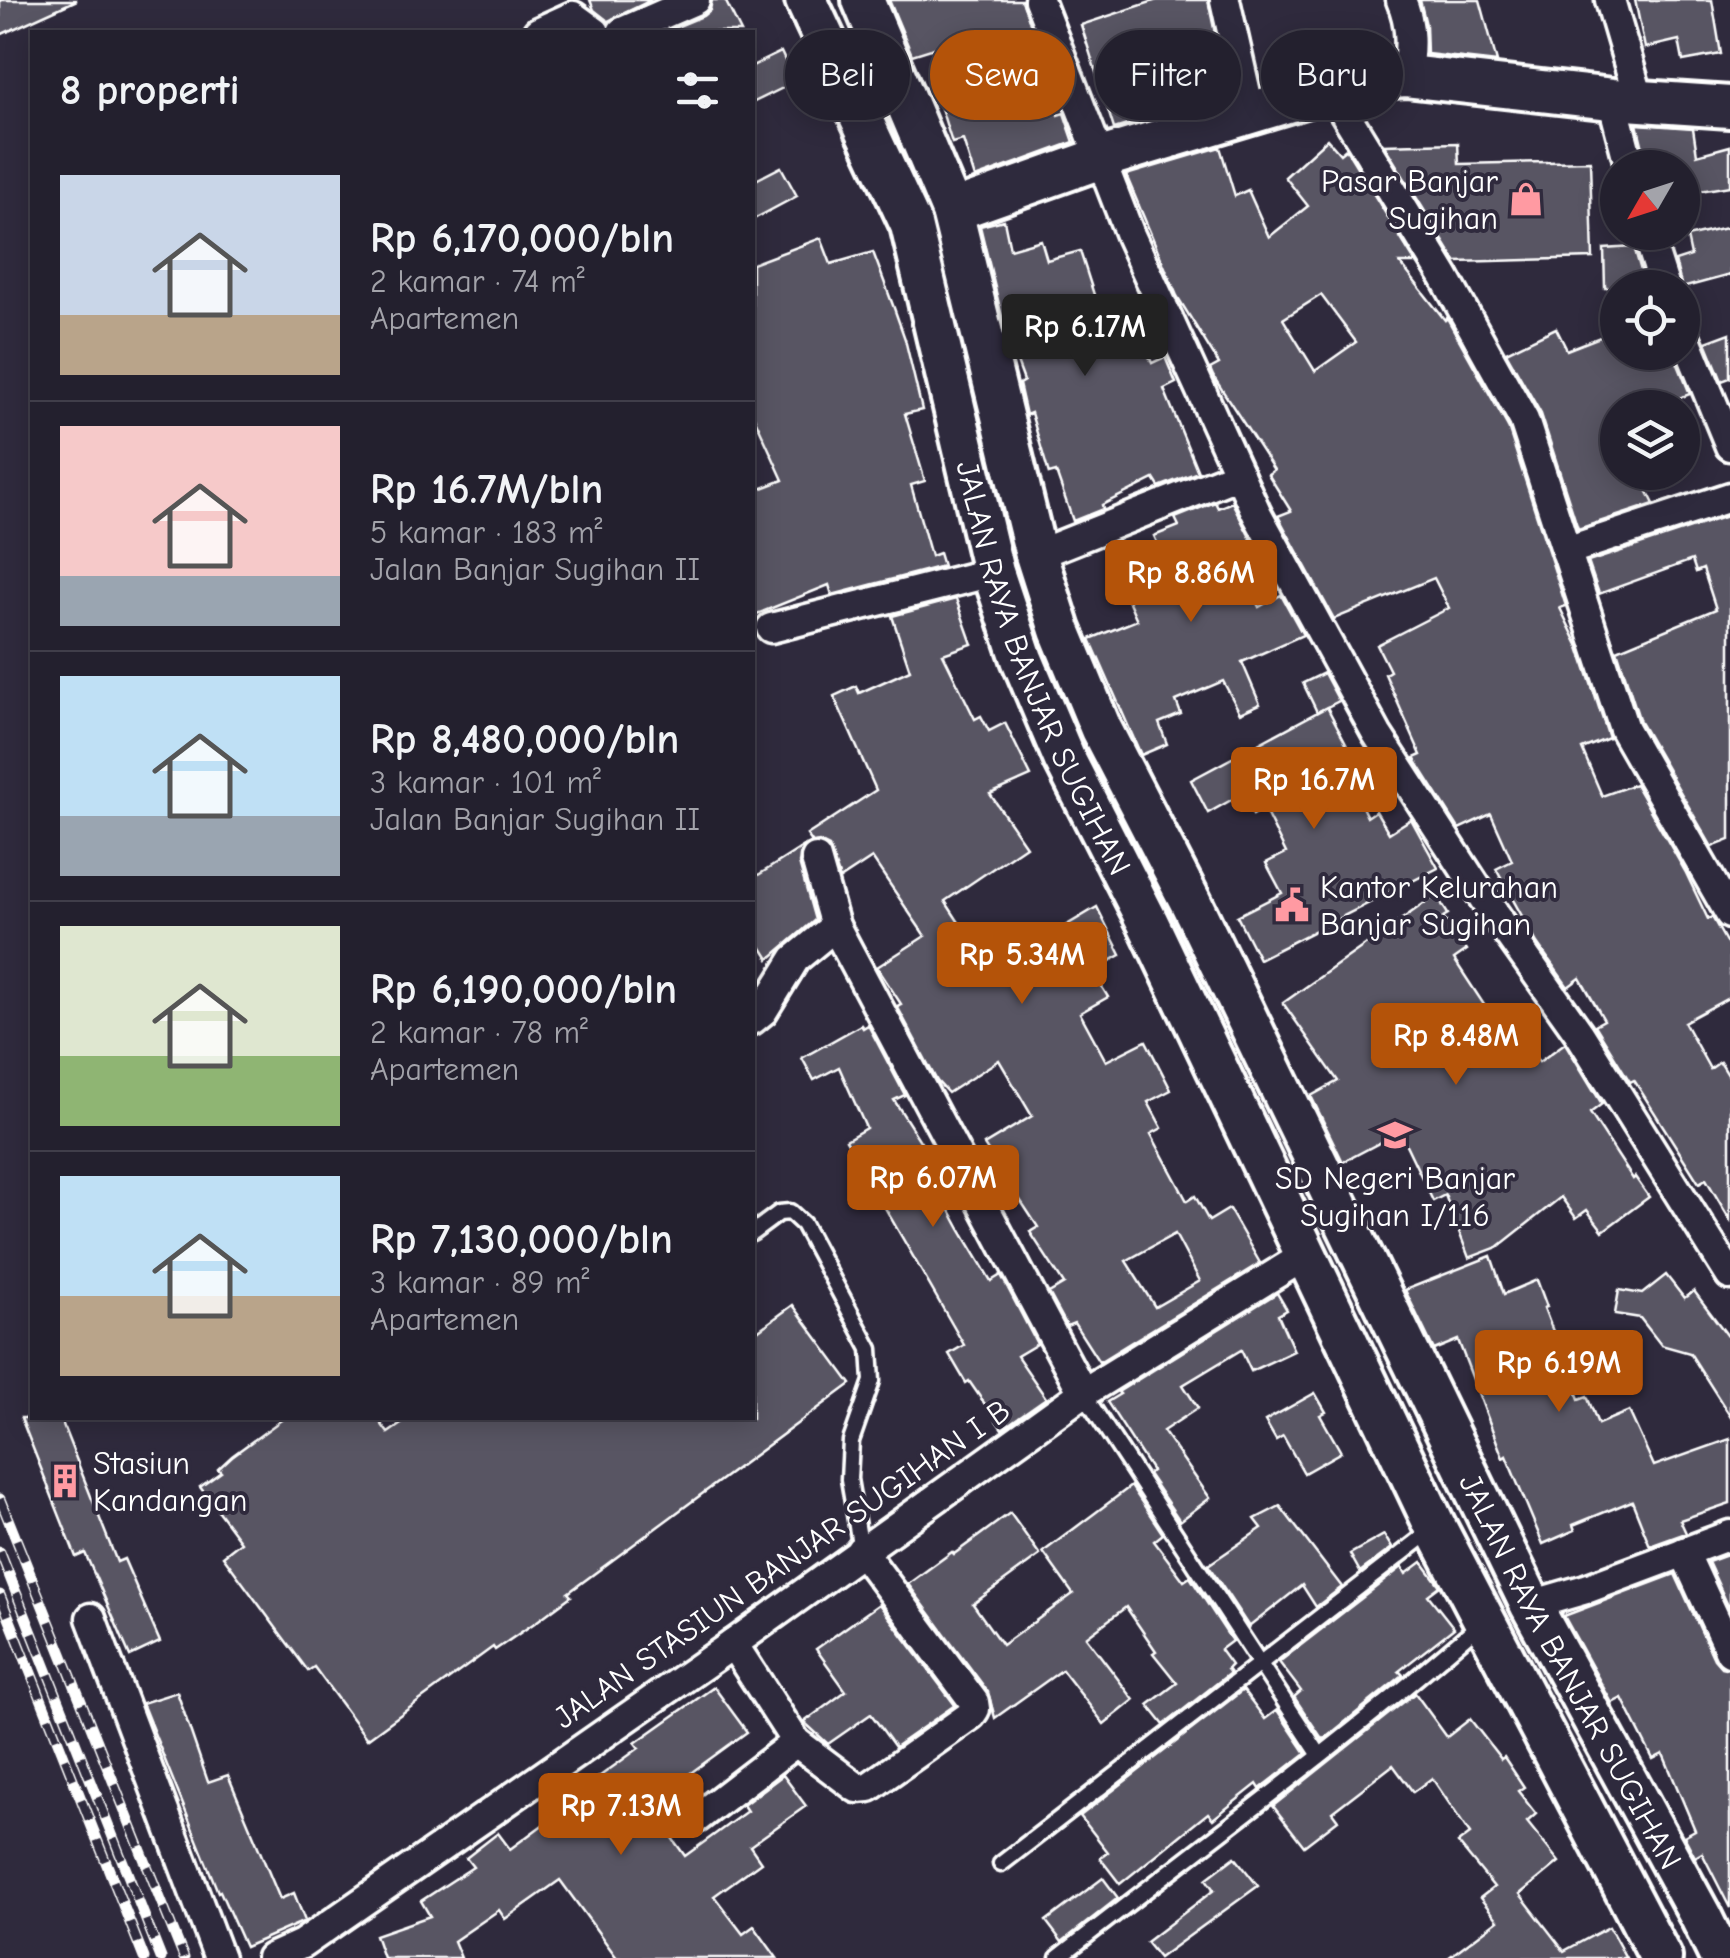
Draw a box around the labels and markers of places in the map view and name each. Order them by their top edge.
place label: Pasar Banjar Sugihan [1321,163,1498,237]
shop icon: Pasar Banjar Sugihan [1507,180,1545,218]
pin: Rp 6.17M [982,294,1188,379]
pin: Rp 8.86M [1088,540,1294,625]
pin: Rp 16.7M [1211,747,1417,832]
place label: Kantor Kelurahan Banjar Sugihan [1320,869,1558,943]
public building icon: Kantor Kelurahan Banjar Sugihan [1273,886,1311,924]
pin: Rp 5.34M [919,922,1125,1007]
pin: Rp 8.48M [1353,1003,1559,1088]
school or university icon: SD Negeri Banjar Sugihan I/116 [1376,1116,1414,1154]
pin: Rp 6.07M [830,1145,1036,1230]
place label: SD Negeri Banjar Sugihan I/116 [1275,1160,1515,1234]
pin: Rp 6.19M [1456,1330,1662,1415]
place label: Stasiun Kandangan [93,1445,247,1519]
building icon: Stasiun Kandangan [46,1462,84,1500]
pin: Rp 7.13M [518,1773,724,1858]

